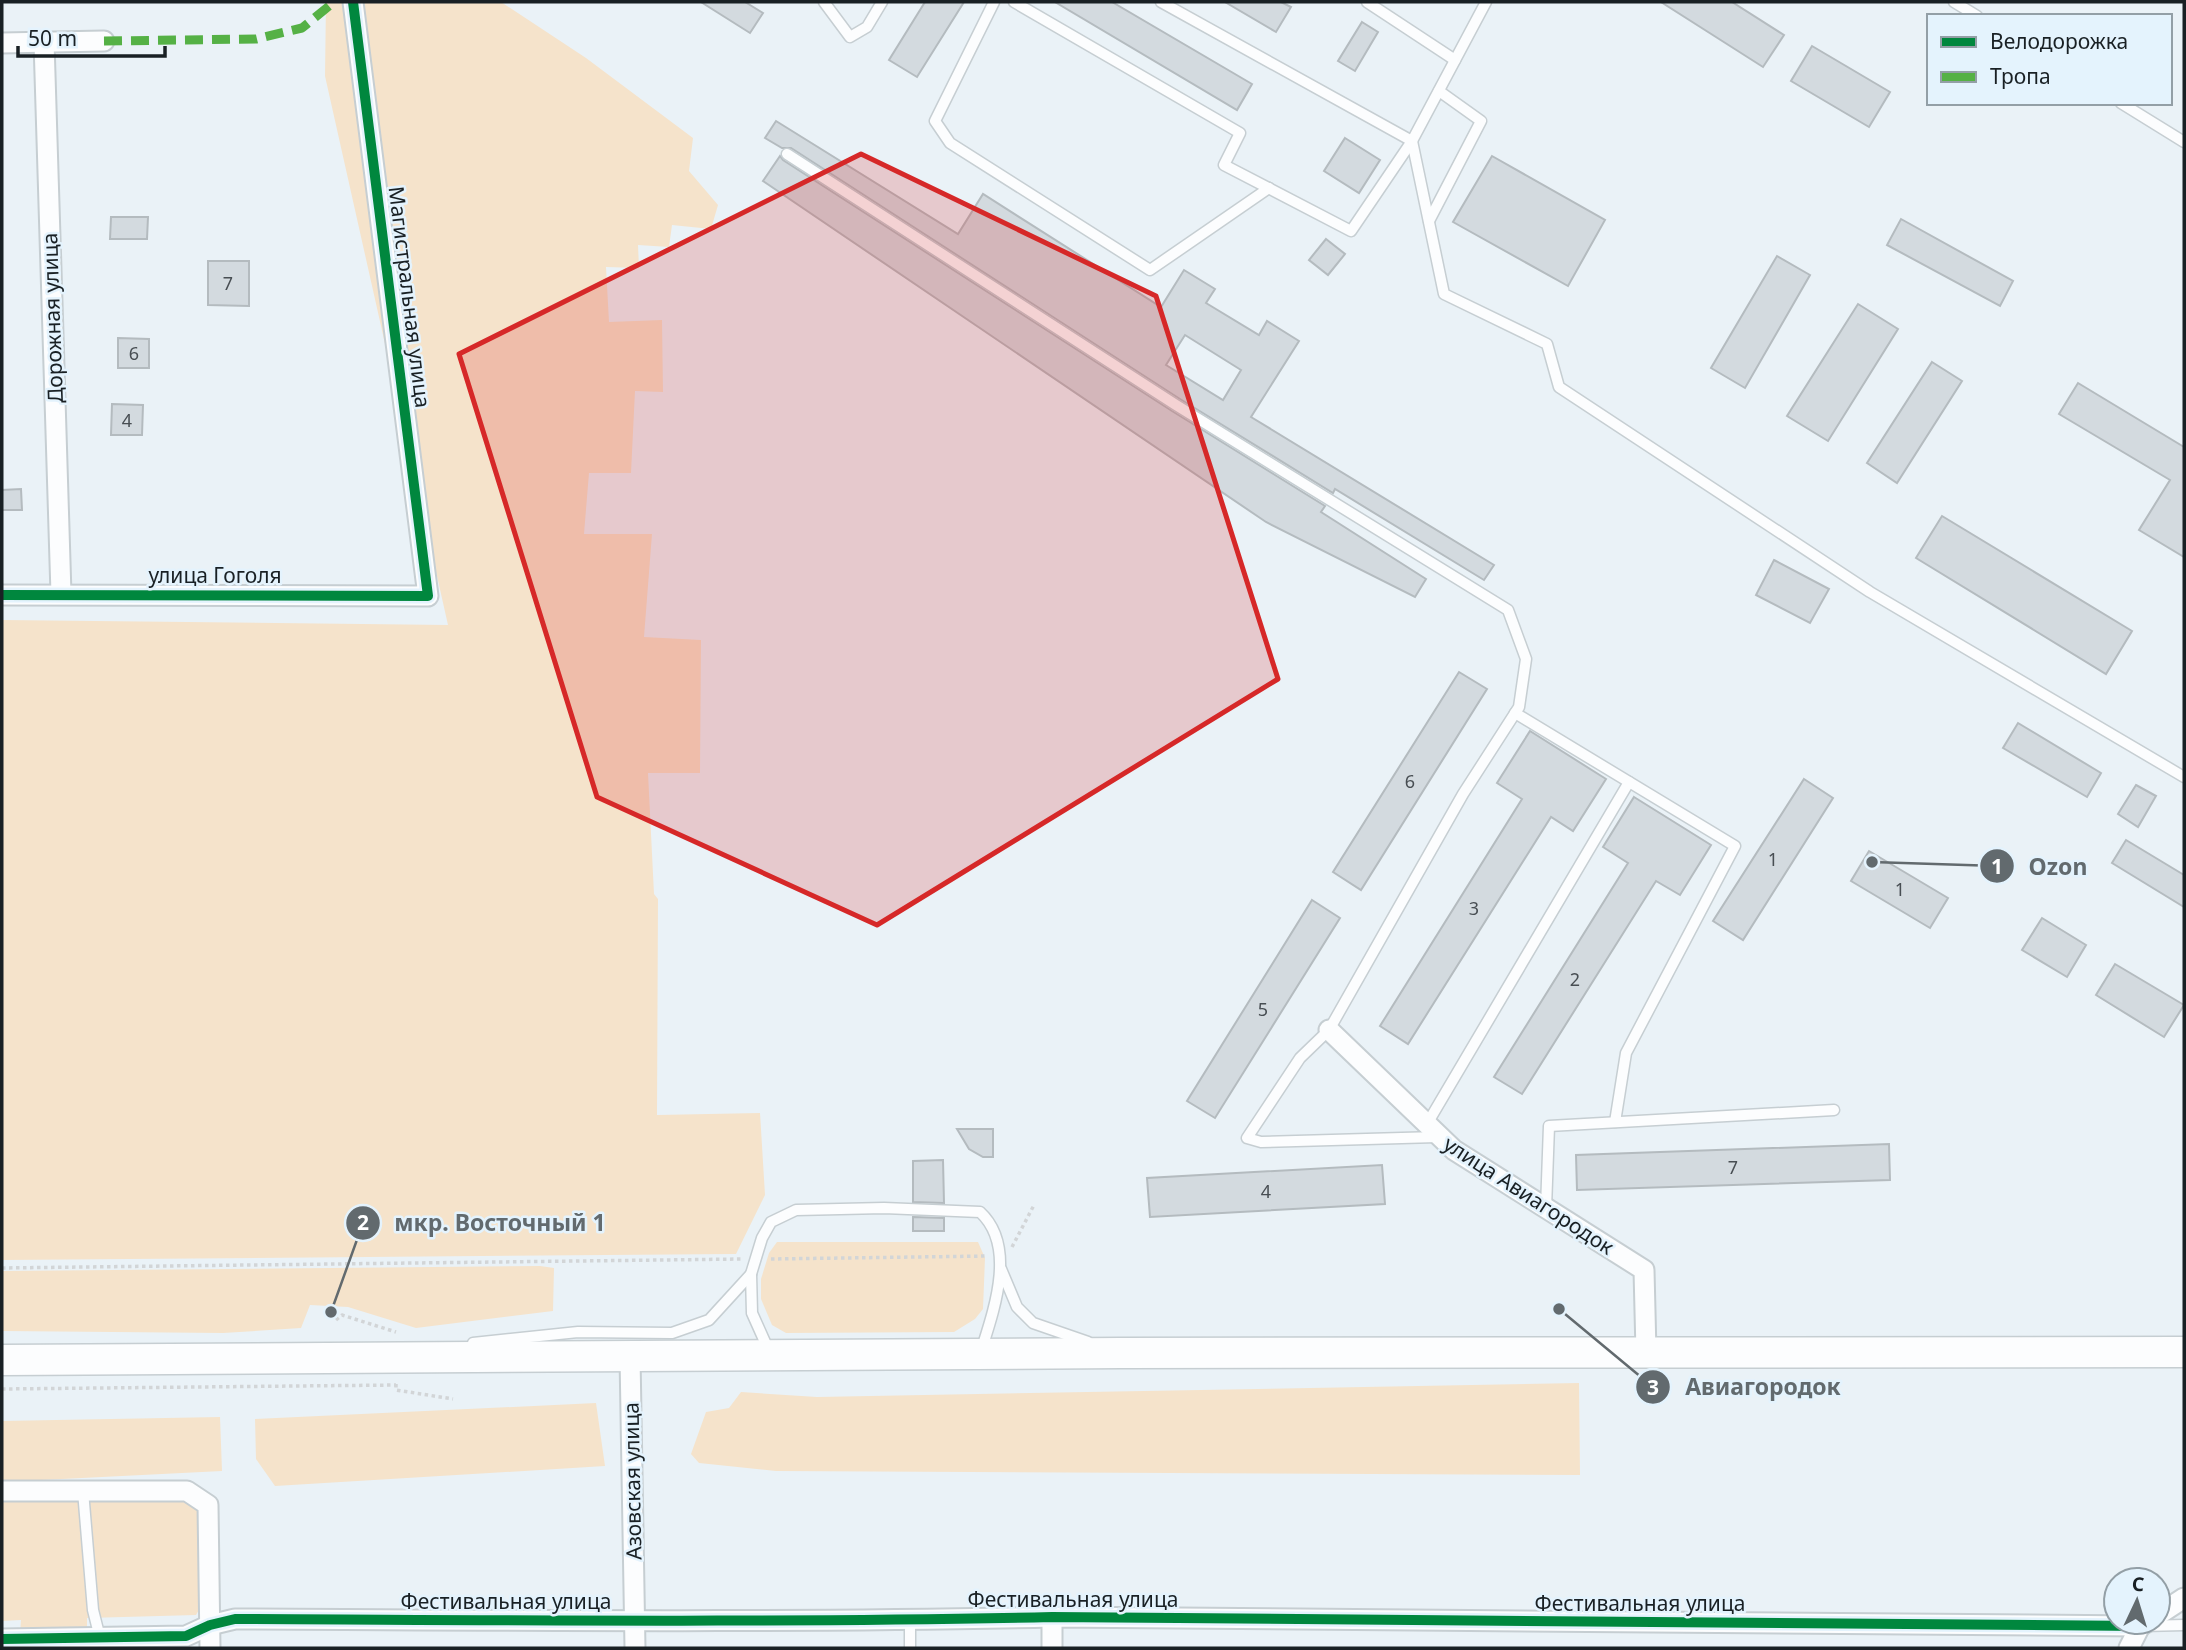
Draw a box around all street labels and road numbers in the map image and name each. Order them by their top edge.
street label: Магистральная улица [383,185,437,409]
street label: Дорожная улица [35,232,69,404]
street label: улица Гоголя [148,561,282,589]
street label: улица Авиагородок [1438,1129,1620,1261]
street label: Азовская улица [617,1402,647,1560]
street label: Фестивальная улица [968,1585,1178,1613]
street label: Фестивальная улица [401,1587,611,1615]
street label: Фестивальная улица [1535,1589,1745,1617]

